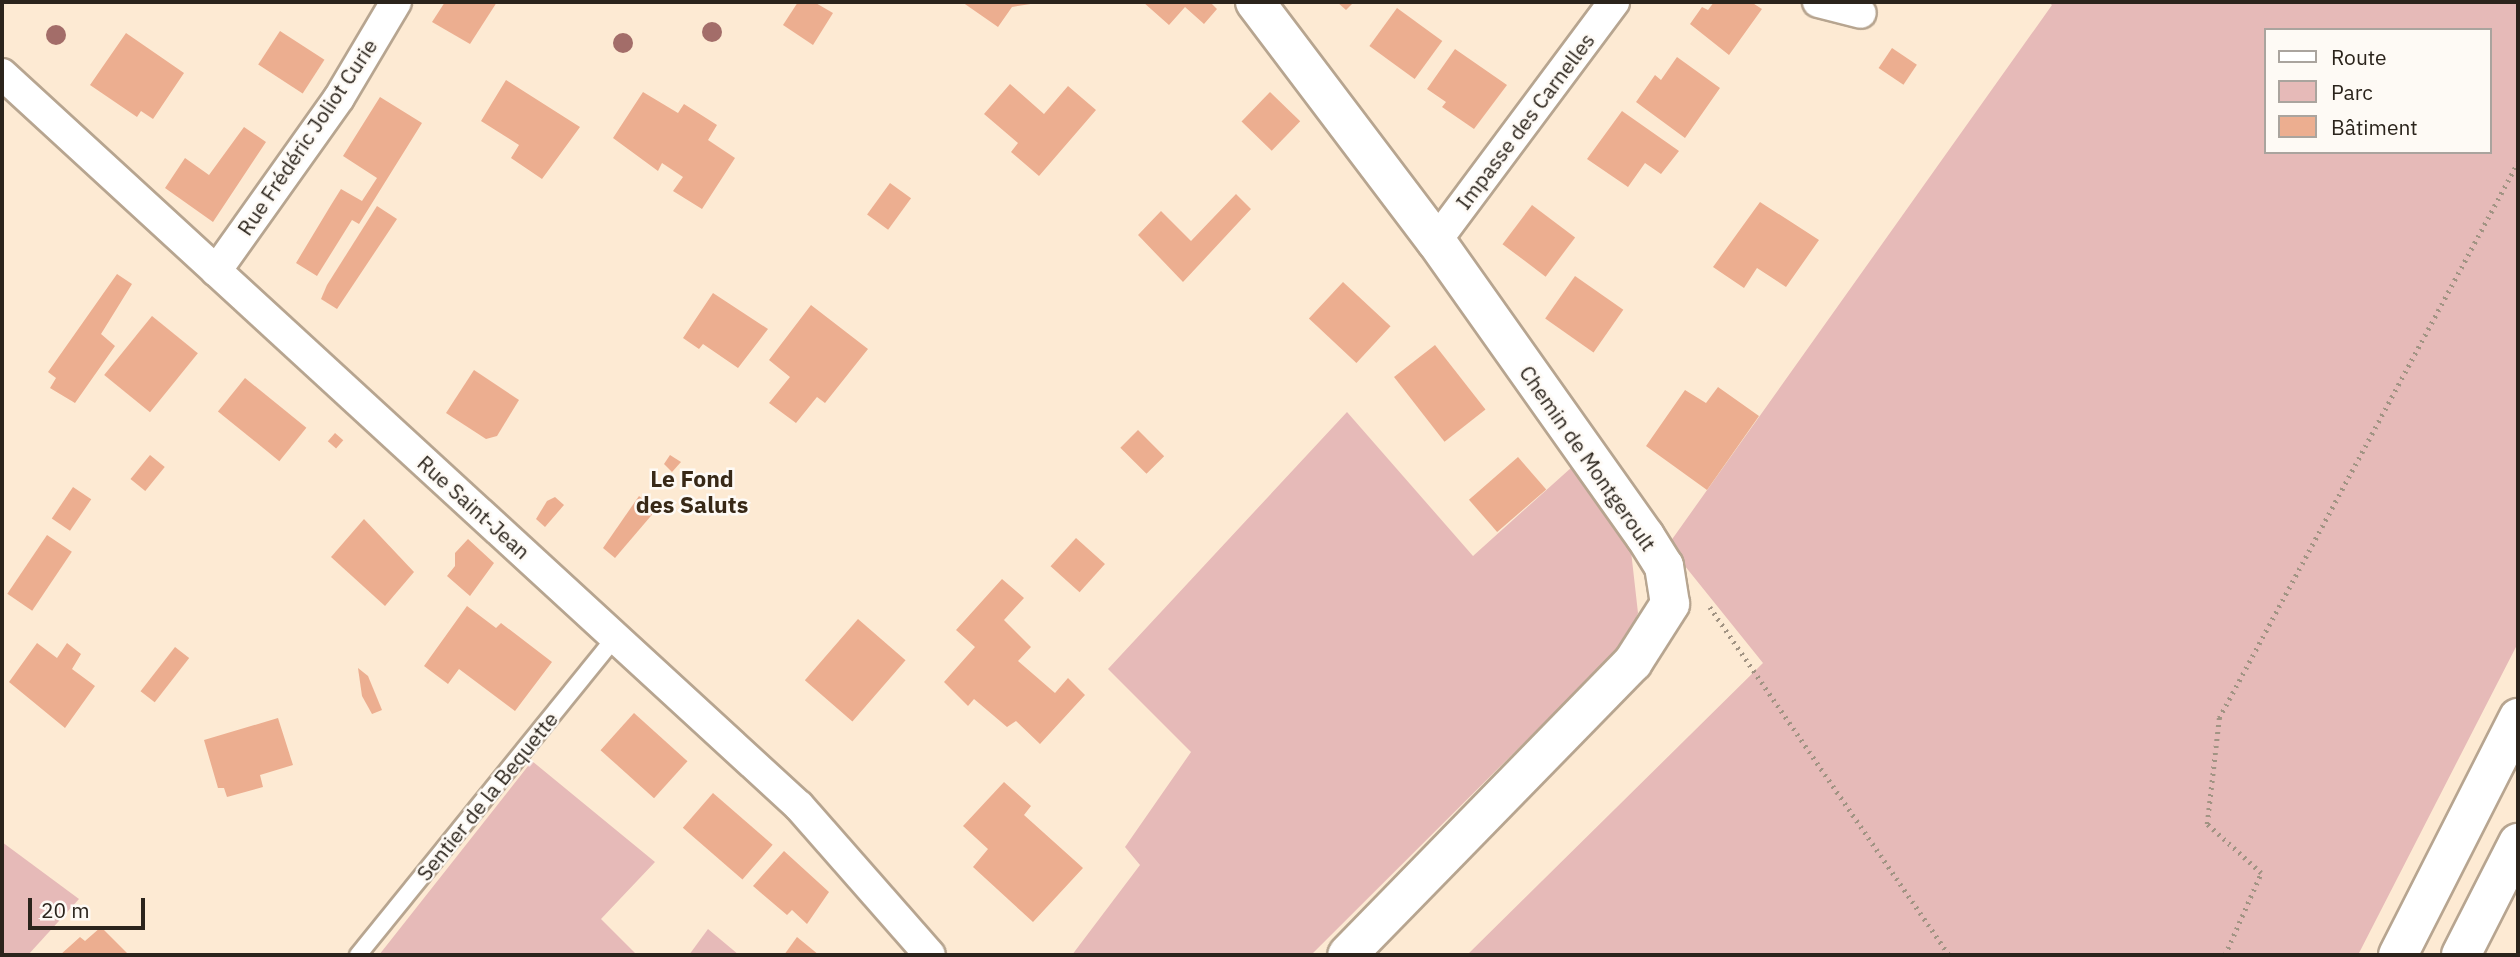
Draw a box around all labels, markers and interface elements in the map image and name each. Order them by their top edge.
street label: Impasse des Carnelles [1450,28,1600,214]
legend [2264,28,2492,154]
street label: Rue Frédéric Joliot Curie [232,34,382,240]
text: Route [2331,43,2387,71]
text: Parc [2331,78,2373,106]
text: Bâtiment [2331,113,2418,141]
street label: Chemin de Montgeroult [1515,361,1661,555]
street label: Rue Saint-Jean [413,450,535,564]
district label: Le Fond des Saluts [636,464,748,518]
street label: Sentier de la Bequette [411,707,563,885]
scale bar [32,884,149,928]
text: 20 m [41,896,90,924]

